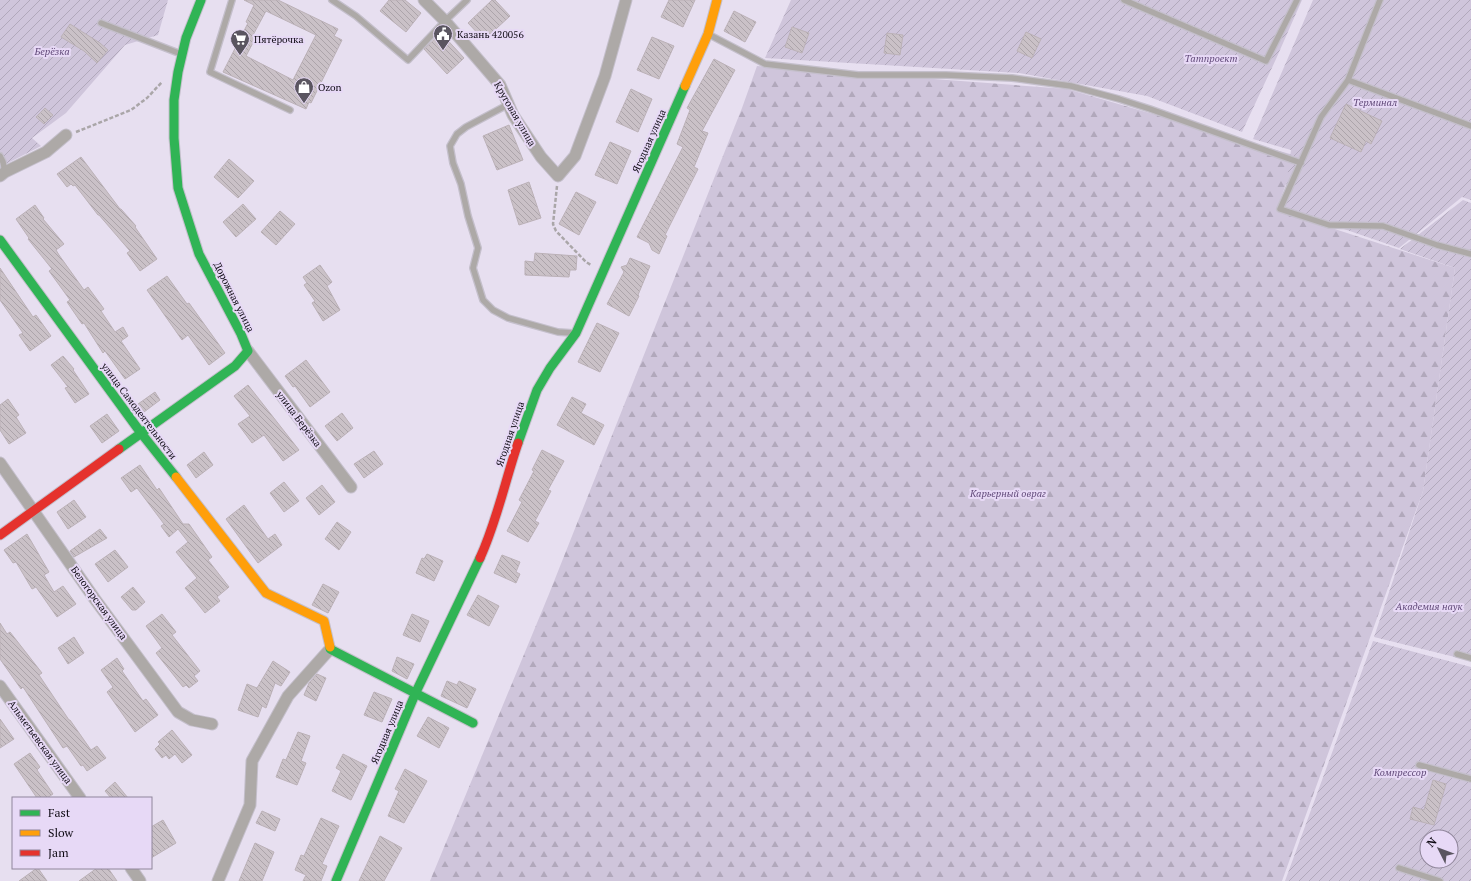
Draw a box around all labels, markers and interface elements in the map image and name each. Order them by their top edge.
public building icon: Казань 420056 [432,23,454,51]
supermarket icon: Пятёрочка [229,28,251,56]
place label: Казань 420056 [457,28,524,41]
place label: Пятёрочка [254,33,304,46]
park label: Берёзка [33,45,70,58]
park label: Татпроект [1185,52,1237,65]
shop icon: Ozon [293,76,315,104]
street label: Круговая улица [491,79,539,149]
place label: Ozon [318,81,342,94]
park label: Терминал [1353,96,1397,109]
street label: Ягодная улица [629,107,669,175]
street label: Дорожная улица [211,260,257,334]
street label: улица Самодеятельности [98,359,180,462]
street label: улица Берёзка [273,388,324,450]
street label: Ягодная улица [493,400,527,468]
park label: Карьерный овраг [969,487,1046,500]
street label: Белогорская улица [68,564,130,642]
park label: Академия наук [1394,600,1463,613]
street label: Альметьевская улица [5,698,75,786]
street label: Ягодная улица [368,698,406,766]
park label: Компрессор [1373,766,1427,779]
legend [12,797,152,869]
text: Fast [48,805,71,820]
text: Slow [48,825,74,840]
north arrow [1419,829,1459,869]
text: N [1424,834,1440,850]
text: Jam [48,845,69,860]

